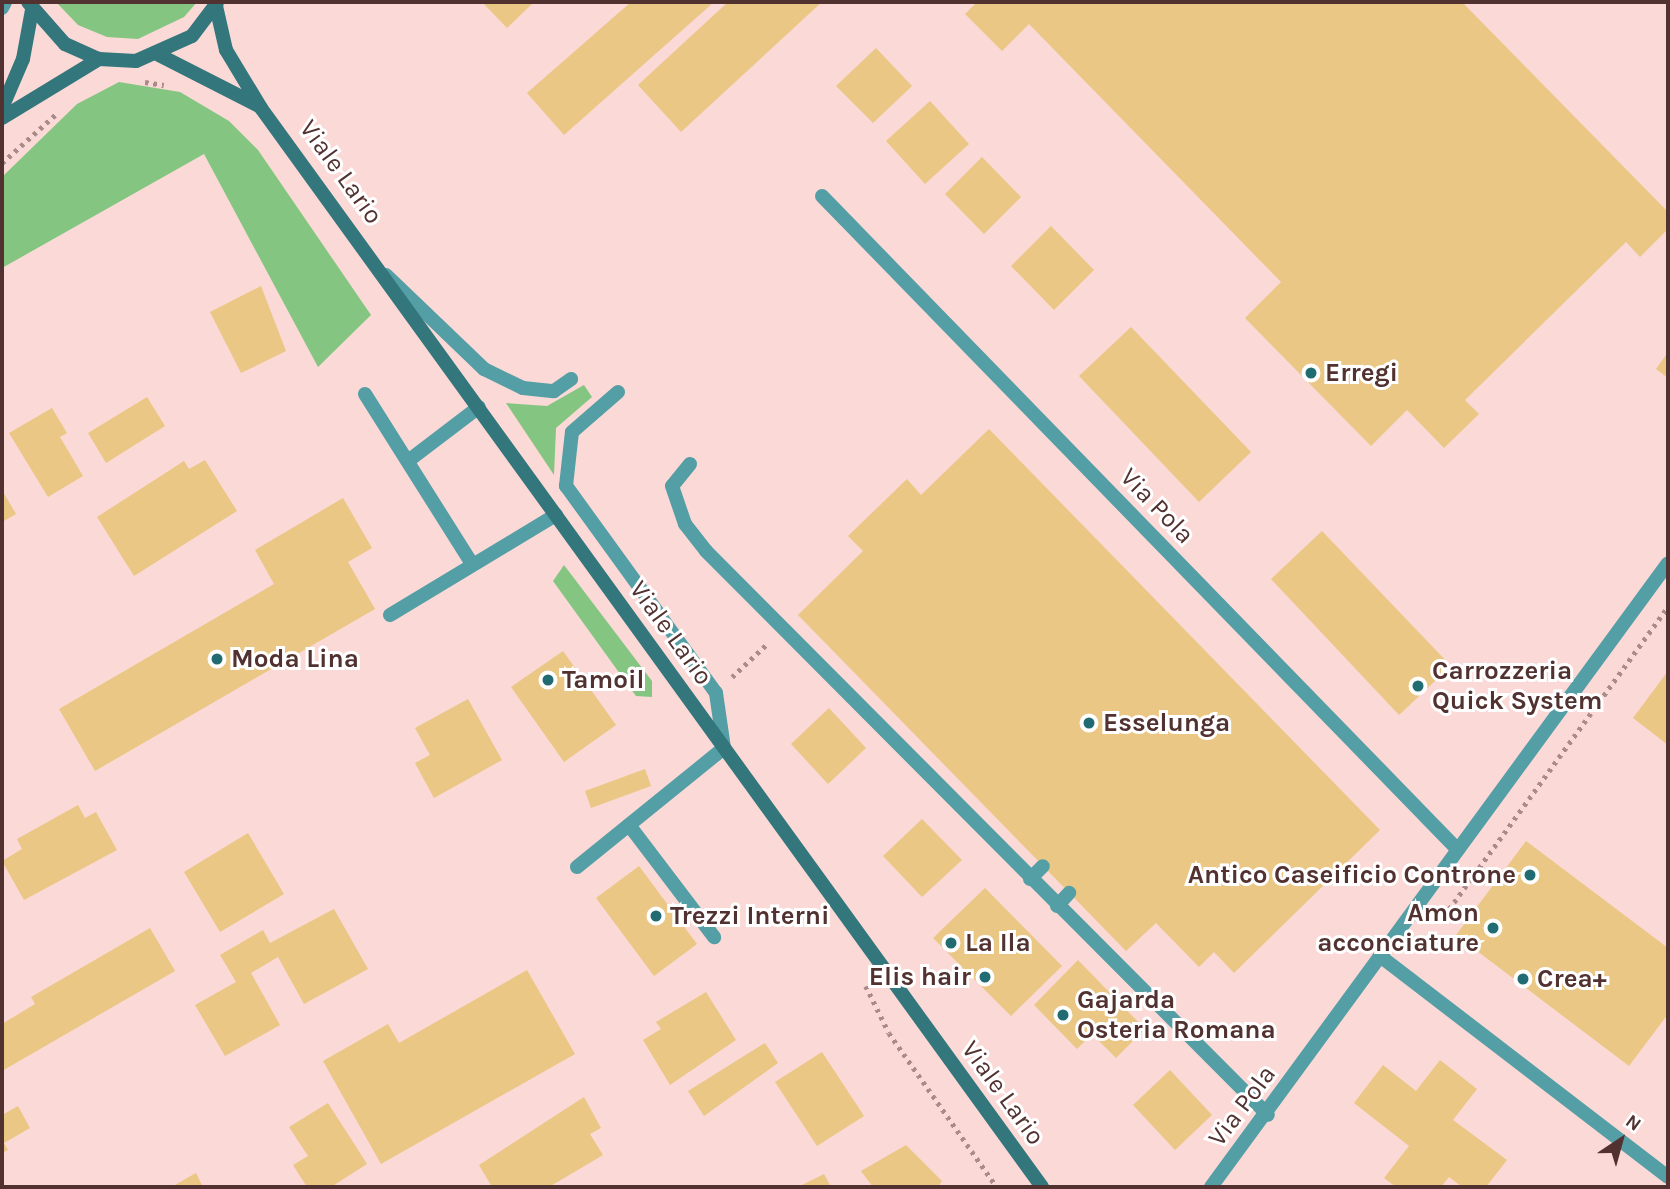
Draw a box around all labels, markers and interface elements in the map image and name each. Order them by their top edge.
street label: Viale Lario [293,114,389,230]
place label: Erregi [1325,357,1398,389]
marker: Erregi [1303,365,1319,381]
street label: Via Pola [1113,462,1201,550]
street label: Viale Lario [623,575,719,691]
place label: Moda Lina [231,643,359,675]
marker: Moda Lina [209,651,225,667]
place label: Carrozzeria Quick System [1432,655,1602,716]
place label: Tamoil [562,664,644,696]
marker: Tamoil [540,672,556,688]
marker: Carrozzeria Quick System [1410,678,1426,694]
place label: Esselunga [1103,707,1230,739]
marker: Esselunga [1081,715,1097,731]
place label: Antico Caseificio Controne [1188,859,1516,891]
marker: Antico Caseificio Controne [1522,867,1538,883]
place label: Amon acconciature [1317,897,1479,958]
place label: Trezzi Interni [670,900,830,932]
marker: Trezzi Interni [648,908,664,924]
marker: Amon acconciature [1485,920,1501,936]
place label: La Ila [965,927,1031,959]
marker: La Ila [943,935,959,951]
place label: Elis hair [869,961,971,993]
place label: Crea+ [1537,963,1607,995]
marker: Elis hair [977,969,993,985]
marker: Crea+ [1515,971,1531,987]
place label: Gajarda Osteria Romana [1077,984,1276,1046]
marker: Gajarda Osteria Romana [1055,1007,1071,1023]
street label: Viale Lario [955,1035,1051,1151]
street label: Via Pola [1202,1059,1282,1153]
north arrow [1586,1105,1656,1175]
text: N [1621,1110,1645,1136]

